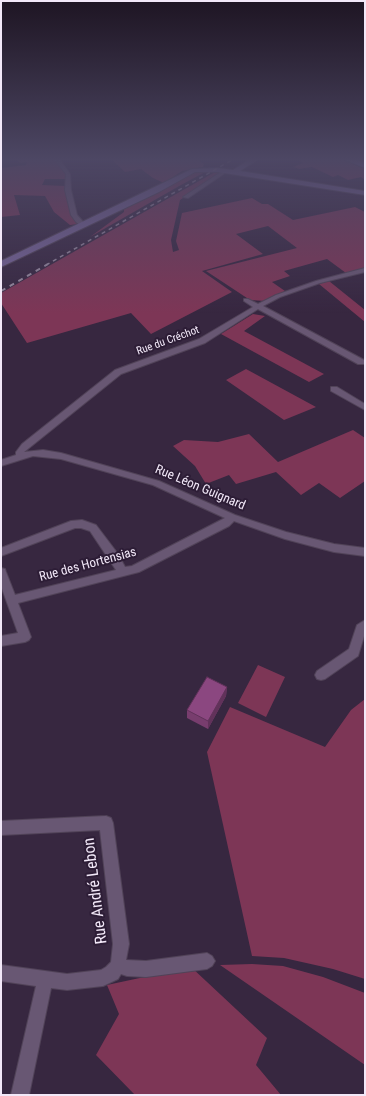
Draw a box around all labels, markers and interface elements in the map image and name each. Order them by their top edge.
street label: Rue du Créchot [135,324,201,358]
street label: Rue Léon Guignard [153,462,247,514]
street label: Rue des Hortensias [38,545,138,585]
street label: Rue André Lebon [80,837,112,945]

